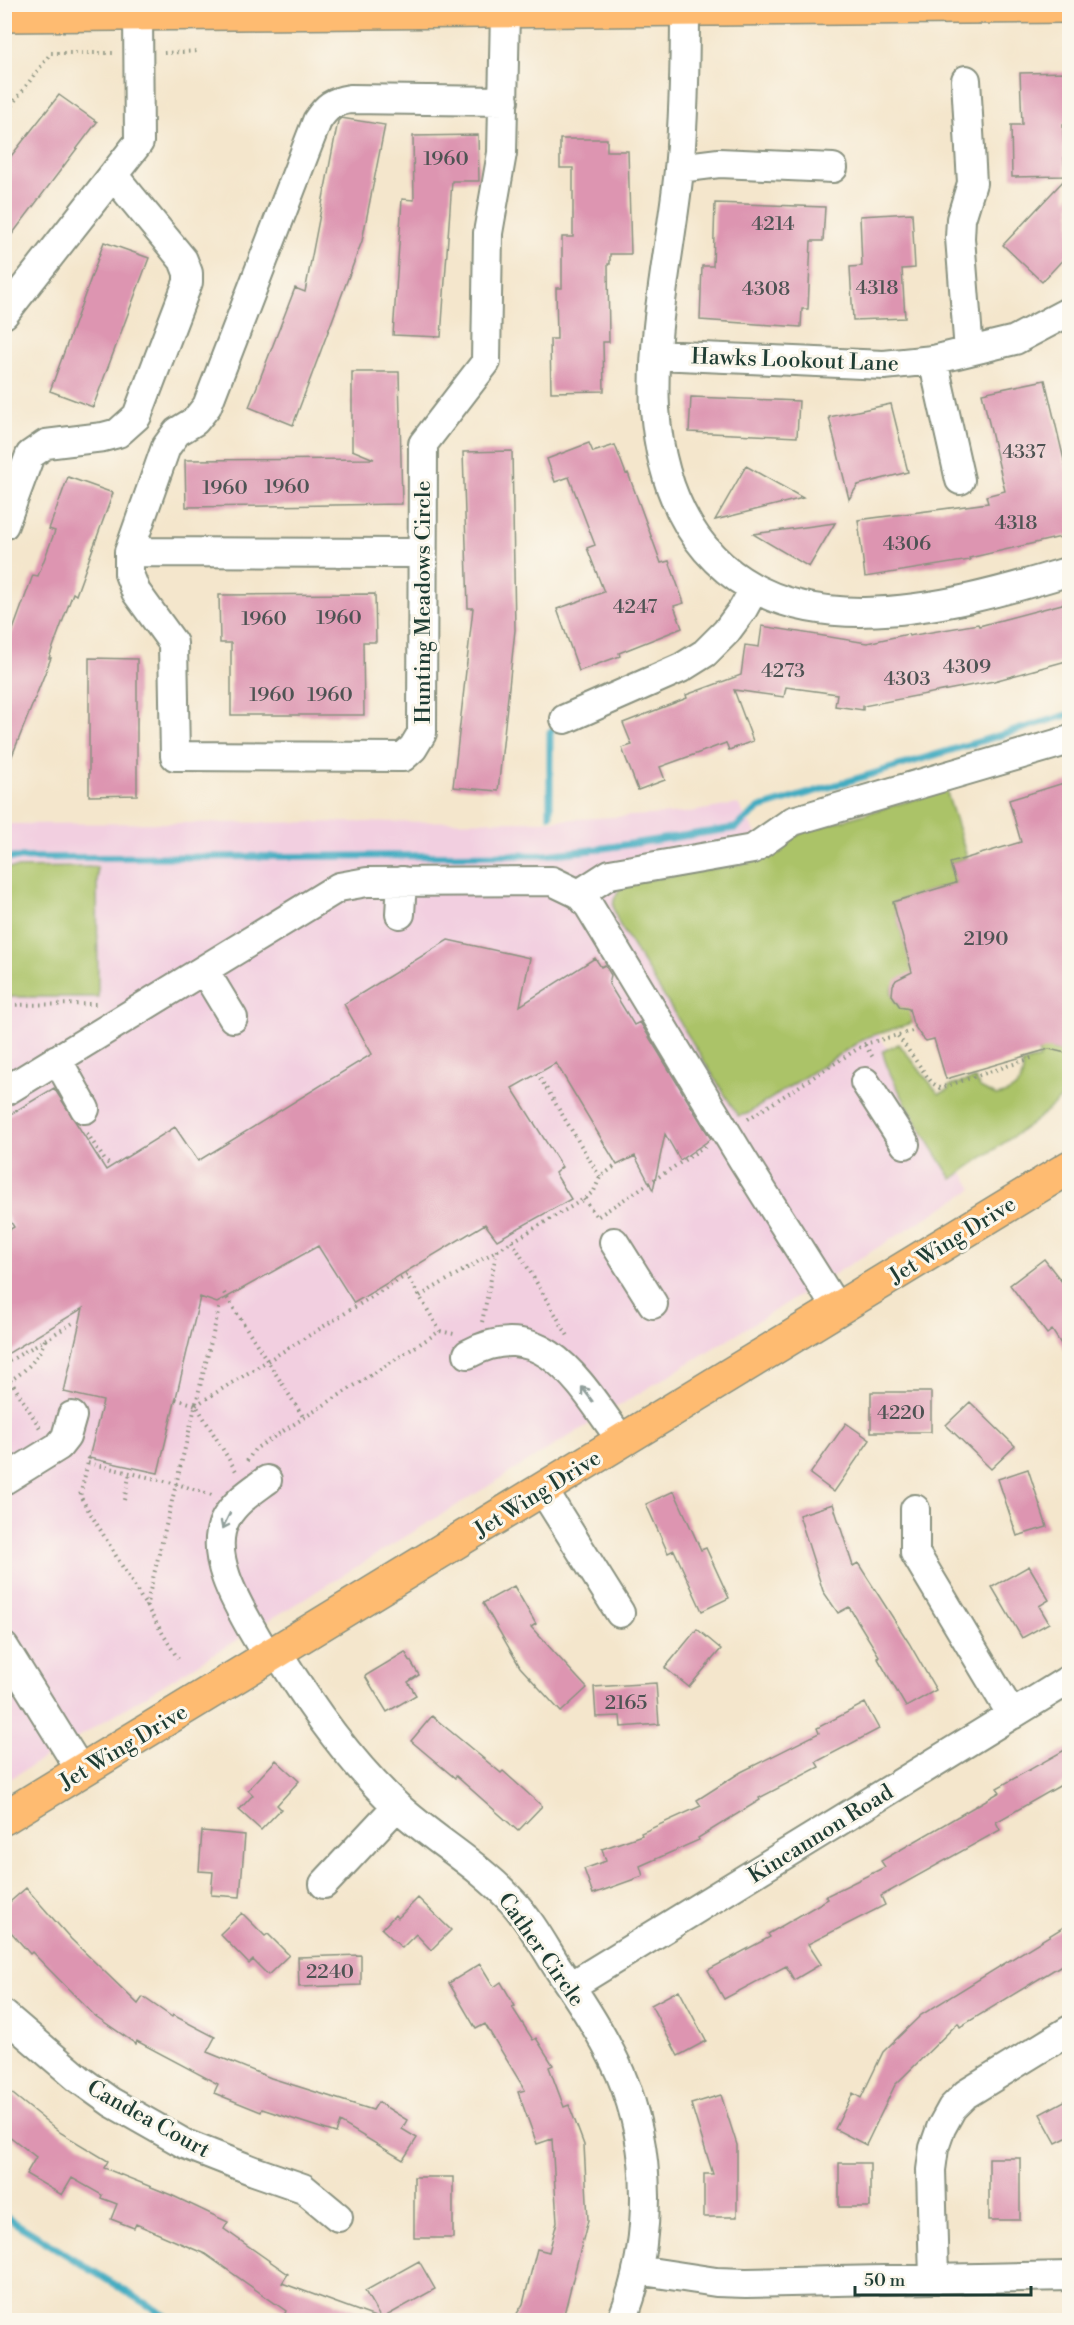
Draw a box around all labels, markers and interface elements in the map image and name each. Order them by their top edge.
house number: 1960 [423,147,469,172]
house number: 4214 [751,212,795,237]
house number: 4318 [856,276,898,301]
house number: 4308 [742,277,790,302]
street label: Hawks Lookout Lane [691,343,899,378]
house number: 4337 [1002,440,1046,465]
house number: 1960 [264,475,310,500]
house number: 1960 [202,476,248,501]
street label: Hunting Meadows Circle [410,480,437,724]
house number: 4318 [995,511,1037,536]
house number: 4306 [883,532,931,557]
house number: 4247 [613,595,657,620]
house number: 1960 [316,606,362,631]
house number: 1960 [241,607,287,632]
house number: 4309 [943,655,991,680]
house number: 4273 [761,659,805,684]
house number: 4303 [883,667,931,692]
house number: 1960 [249,683,295,708]
house number: 1960 [307,683,353,708]
house number: 2190 [964,927,1008,952]
street label: Jet Wing Drive [884,1191,1021,1290]
one-way arrow [581,1387,594,1403]
house number: 4220 [877,1401,925,1426]
street label: Jet Wing Drive [469,1445,606,1544]
one-way arrow [220,1512,232,1530]
house number: 2165 [605,1691,647,1716]
street label: Jet Wing Drive [54,1699,193,1797]
street label: Kincannon Road [743,1779,899,1890]
street label: Cather Circle [492,1888,590,2012]
house number: 2240 [306,1960,354,1985]
street label: Candea Court [82,2074,215,2164]
scale bar [855,2259,1030,2297]
text: 50 m [864,2269,906,2292]

